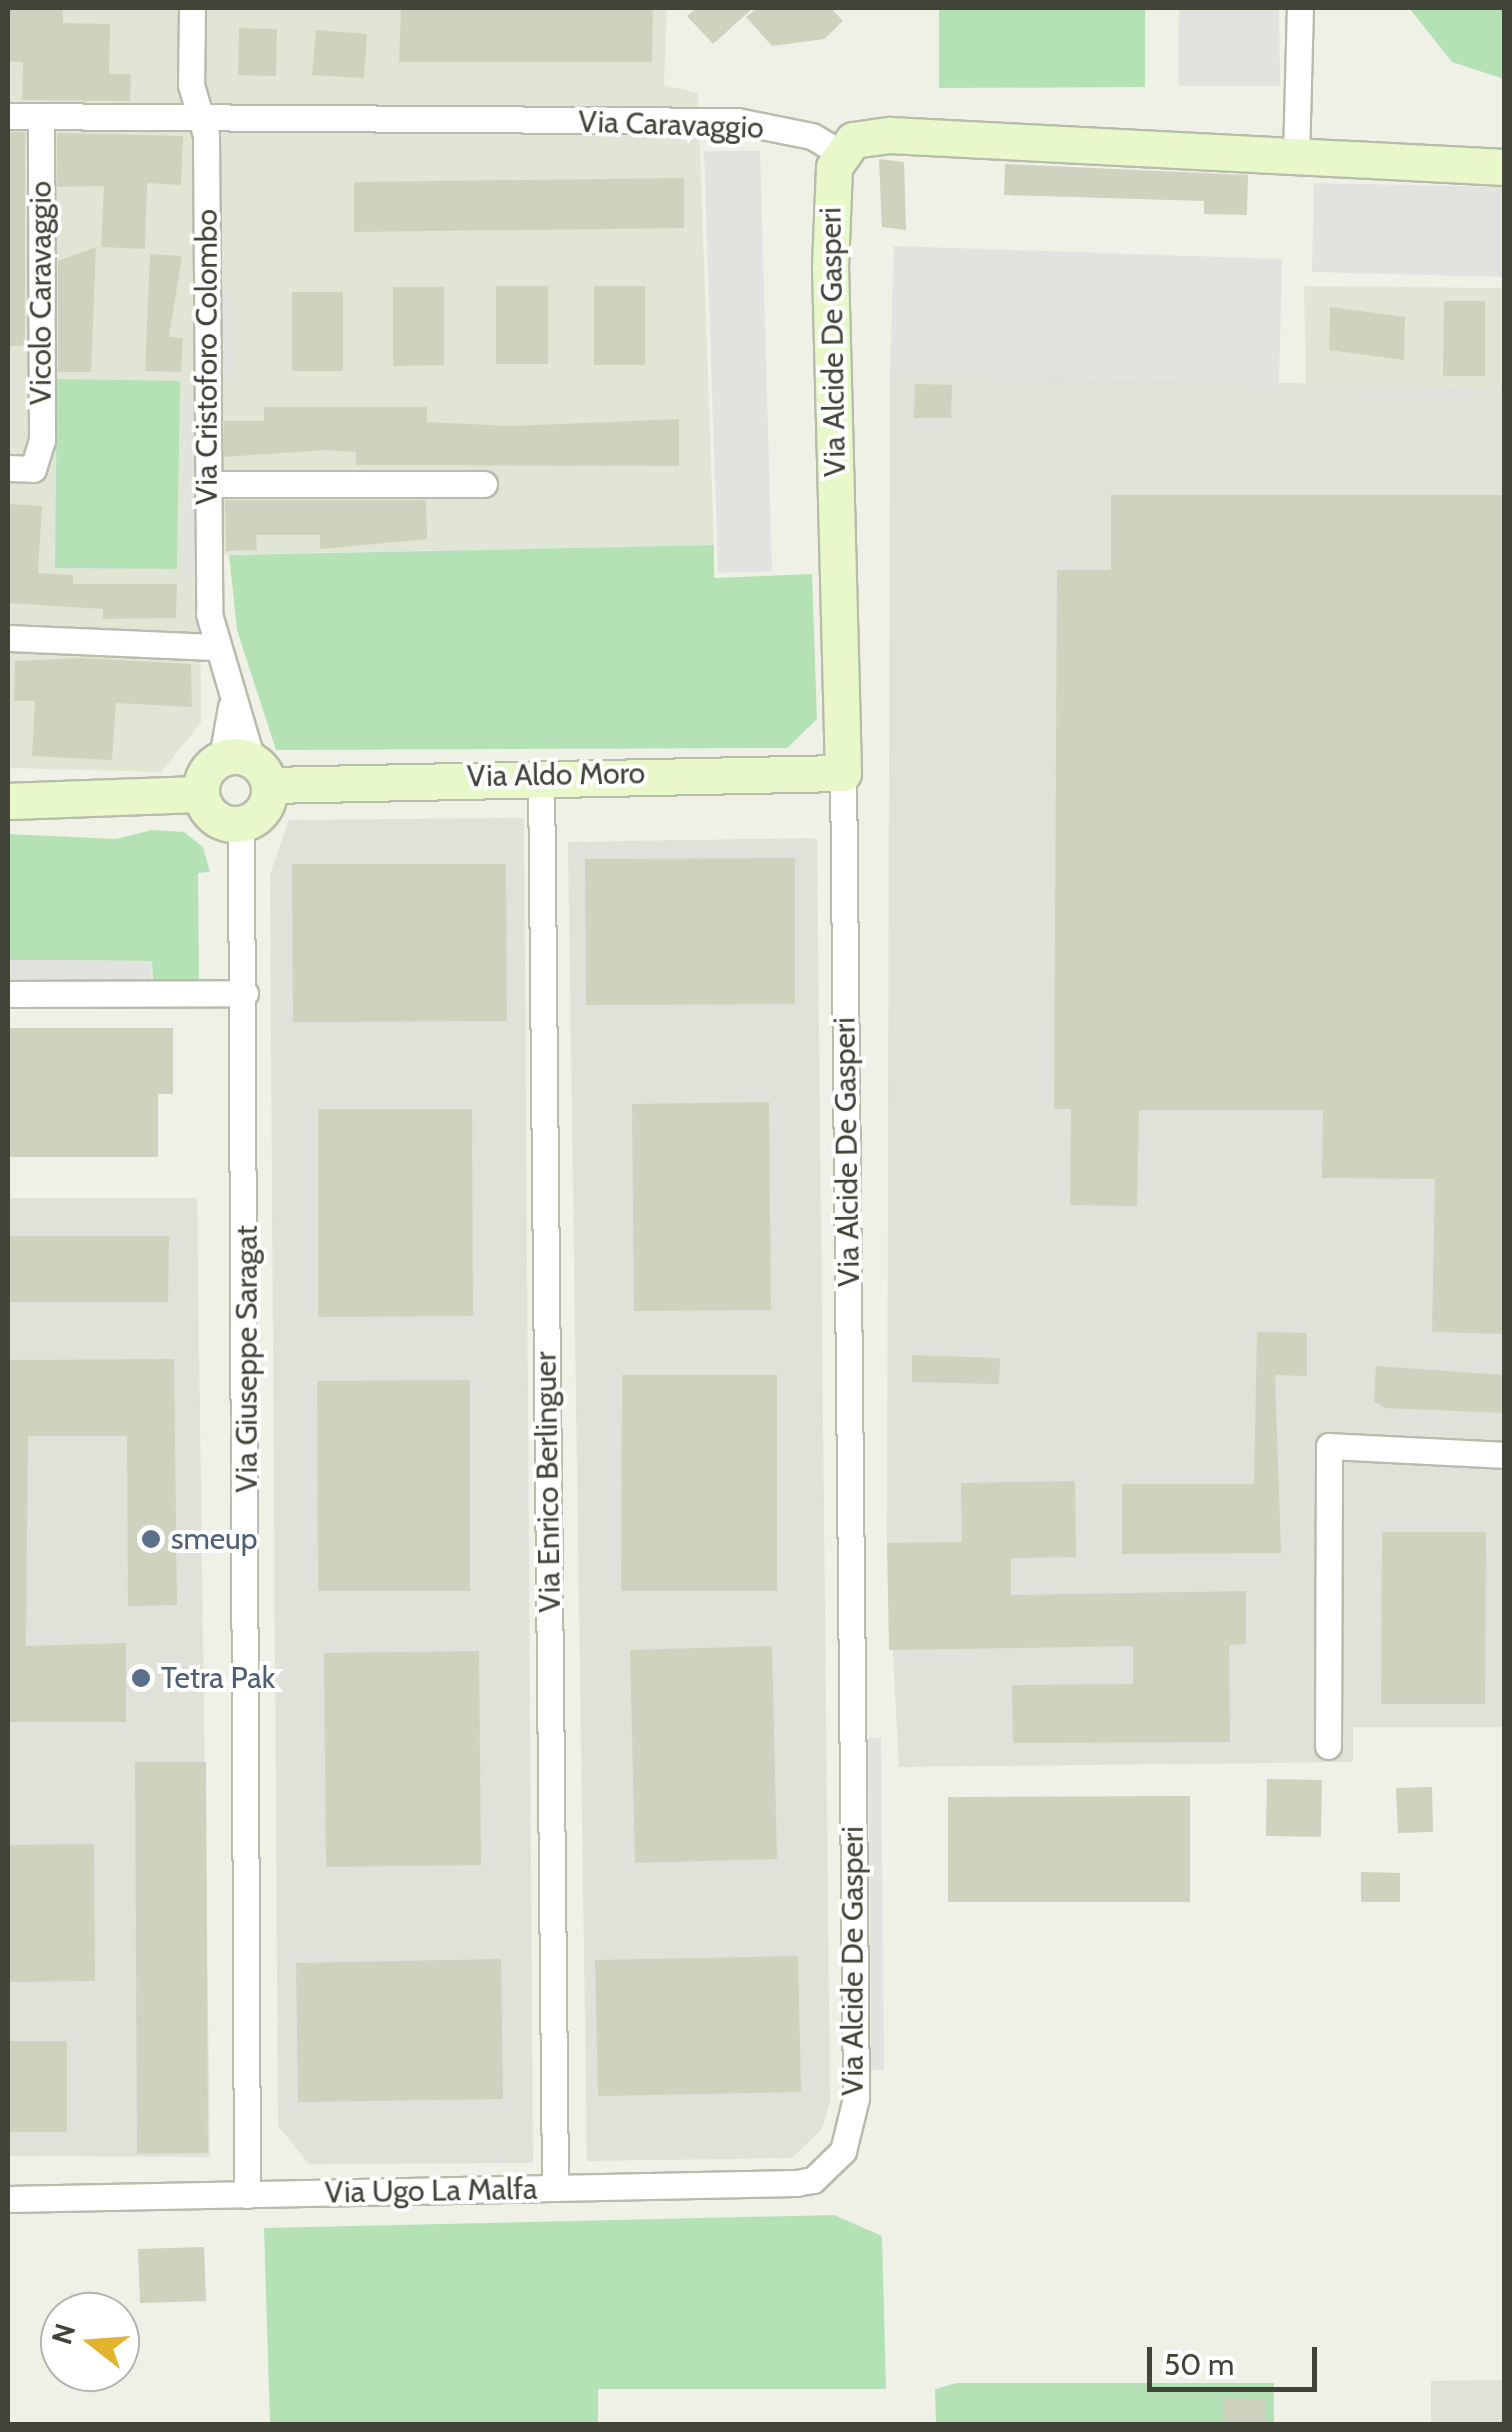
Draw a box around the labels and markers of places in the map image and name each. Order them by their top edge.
place label: smeup [171,1521,258,1557]
marker: smeup [140,1528,162,1550]
place label: Tetra Pak [161,1660,275,1696]
marker: Tetra Pak [130,1667,152,1689]

